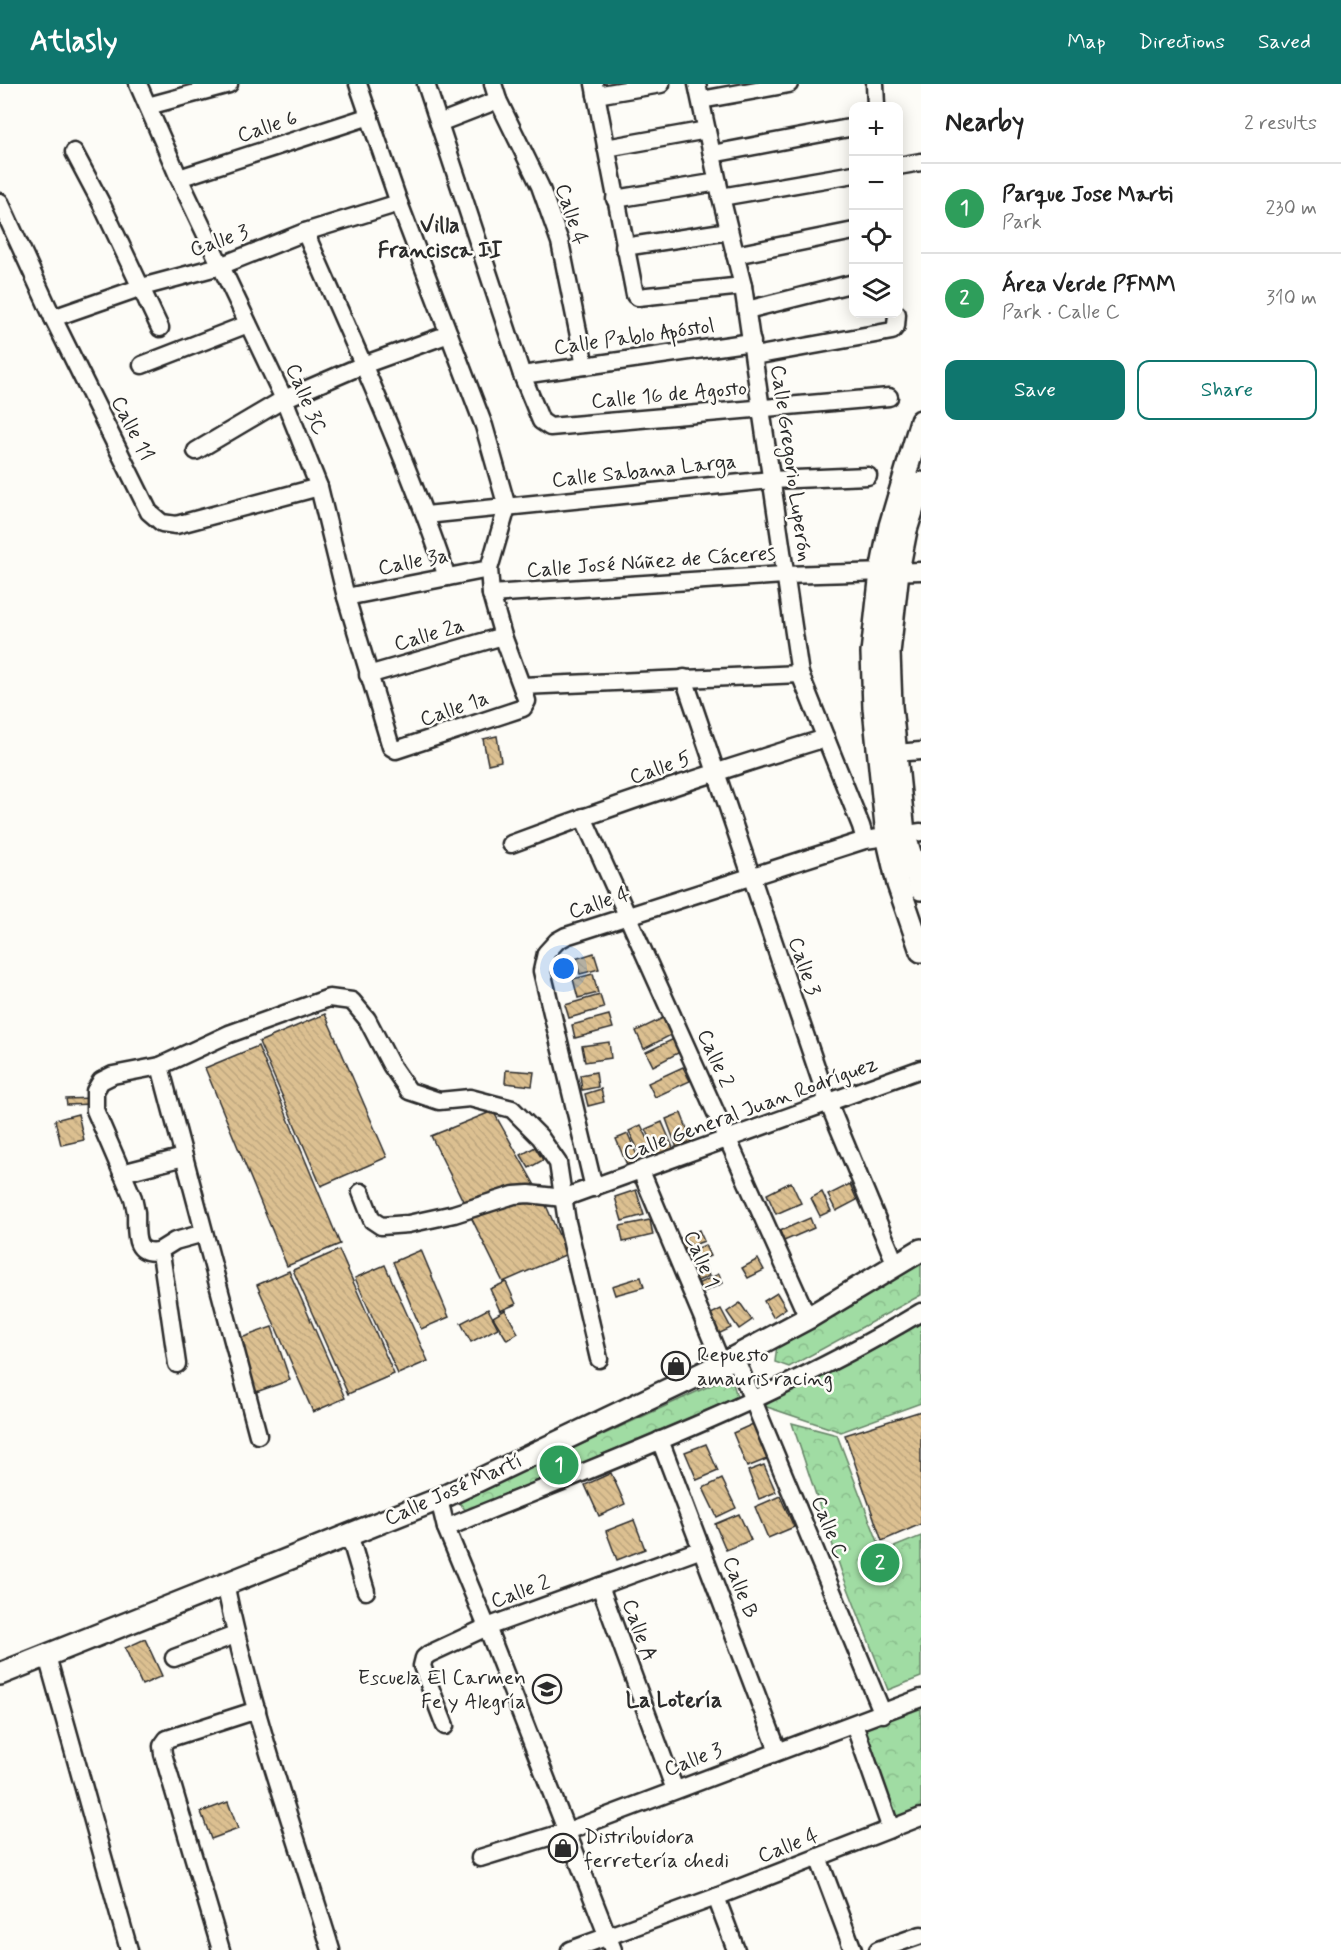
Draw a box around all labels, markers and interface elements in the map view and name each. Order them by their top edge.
text: Atlasly [30,24,118,61]
text: Map [1067,28,1106,56]
text: Directions [1139,28,1225,56]
text: Saved [1258,28,1311,56]
map controls [849,102,903,318]
button: + [849,102,903,156]
street label: Calle 6 [234,104,301,150]
text: Nearby [945,106,1024,140]
text: 2 results [1244,110,1317,137]
button: − [849,156,903,210]
street label: Calle 4 [548,180,594,249]
text: Parque Jose Marti [1002,181,1173,209]
text: 1 [960,195,969,222]
text: 230 m [1265,195,1317,222]
text: Park [1002,209,1042,236]
button: locate [849,210,903,264]
district label: Villa Francisca II [378,212,503,265]
street label: Calle 3 [186,218,253,264]
button: layers [849,264,903,318]
text: Área Verde PFMM [1002,271,1176,299]
text: 2 [960,285,969,312]
text: 310 m [1266,285,1317,312]
text: Park · Calle C [1002,299,1120,326]
street label: Calle Pablo Apóstol [552,312,716,363]
street label: Calle 3C [278,359,334,440]
button: Save [945,360,1125,420]
button: Share [1137,360,1317,420]
street label: Calle Gregorio Luperón [762,363,819,563]
street label: Calle 16 de Agosto [590,374,748,416]
street label: Calle 11 [104,391,160,466]
street label: Calle Sabana Larga [550,447,738,496]
street label: Calle José Núñez de Cáceres [526,539,777,585]
street label: Calle 3a [376,541,451,583]
street label: Calle 2a [391,612,468,658]
street label: Calle 1a [416,684,492,734]
street label: Calle 5 [626,744,695,792]
street label: Calle 4 [565,880,634,926]
street label: Calle 3 [781,933,827,1000]
your location [549,954,578,983]
street label: Calle 2 [690,1025,740,1092]
street label: Calle General Juan Rodríguez [619,1050,881,1168]
street label: Calle 1 [676,1226,726,1293]
place label: Repuesto amauris racing [697,1341,833,1393]
shop icon: Repuesto amauris racing [660,1350,692,1382]
pin: 1 [540,1442,578,1488]
street label: Calle José Martí [380,1447,527,1533]
street label: Calle C [804,1492,854,1563]
pin: 2 [860,1540,900,1586]
street label: Calle B [716,1552,765,1622]
street label: Calle 2 [487,1568,554,1616]
street label: Calle A [615,1595,663,1665]
place label: Escuela El Carmen Fe y Alegría [358,1664,526,1716]
school or university icon: Escuela El Carmen Fe y Alegría [531,1673,563,1705]
district label: La Lotería [626,1687,722,1715]
street label: Calle 3 [660,1736,727,1784]
street label: Calle 4 [754,1822,823,1870]
place label: Distribuidora ferretería chedi [584,1823,729,1875]
shop icon: Distribuidora ferretería chedi [547,1832,579,1864]

